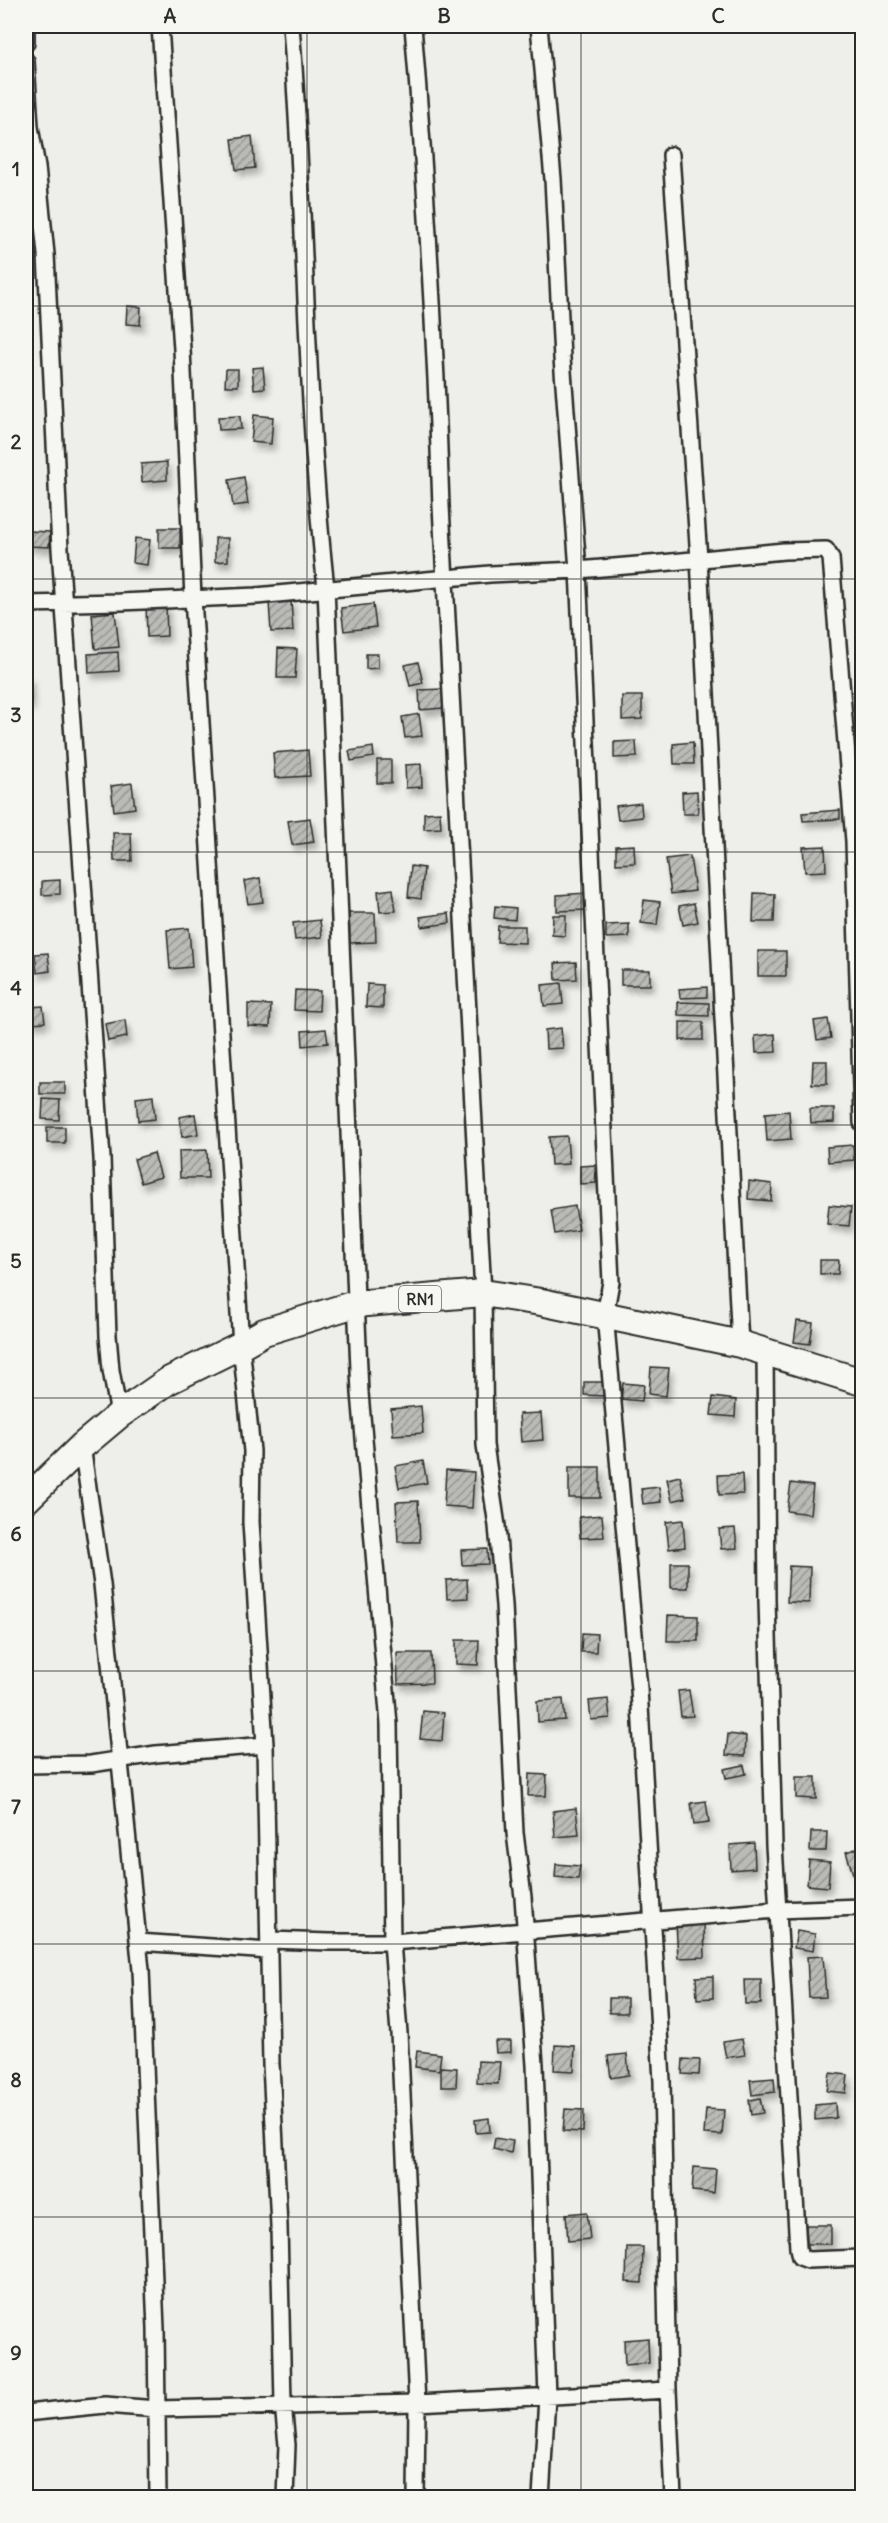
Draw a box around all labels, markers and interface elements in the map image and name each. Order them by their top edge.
text: A [164,3,177,28]
text: B [437,3,451,28]
text: C [711,3,725,28]
text: 1 [12,156,20,181]
text: 2 [11,429,22,454]
text: 3 [10,702,22,727]
text: 4 [10,975,22,1000]
text: 5 [10,1248,22,1273]
road number: RN1 [399,1286,441,1312]
text: 6 [10,1521,22,1546]
text: 7 [11,1794,21,1819]
text: 8 [10,2067,22,2092]
text: 9 [10,2340,22,2365]

